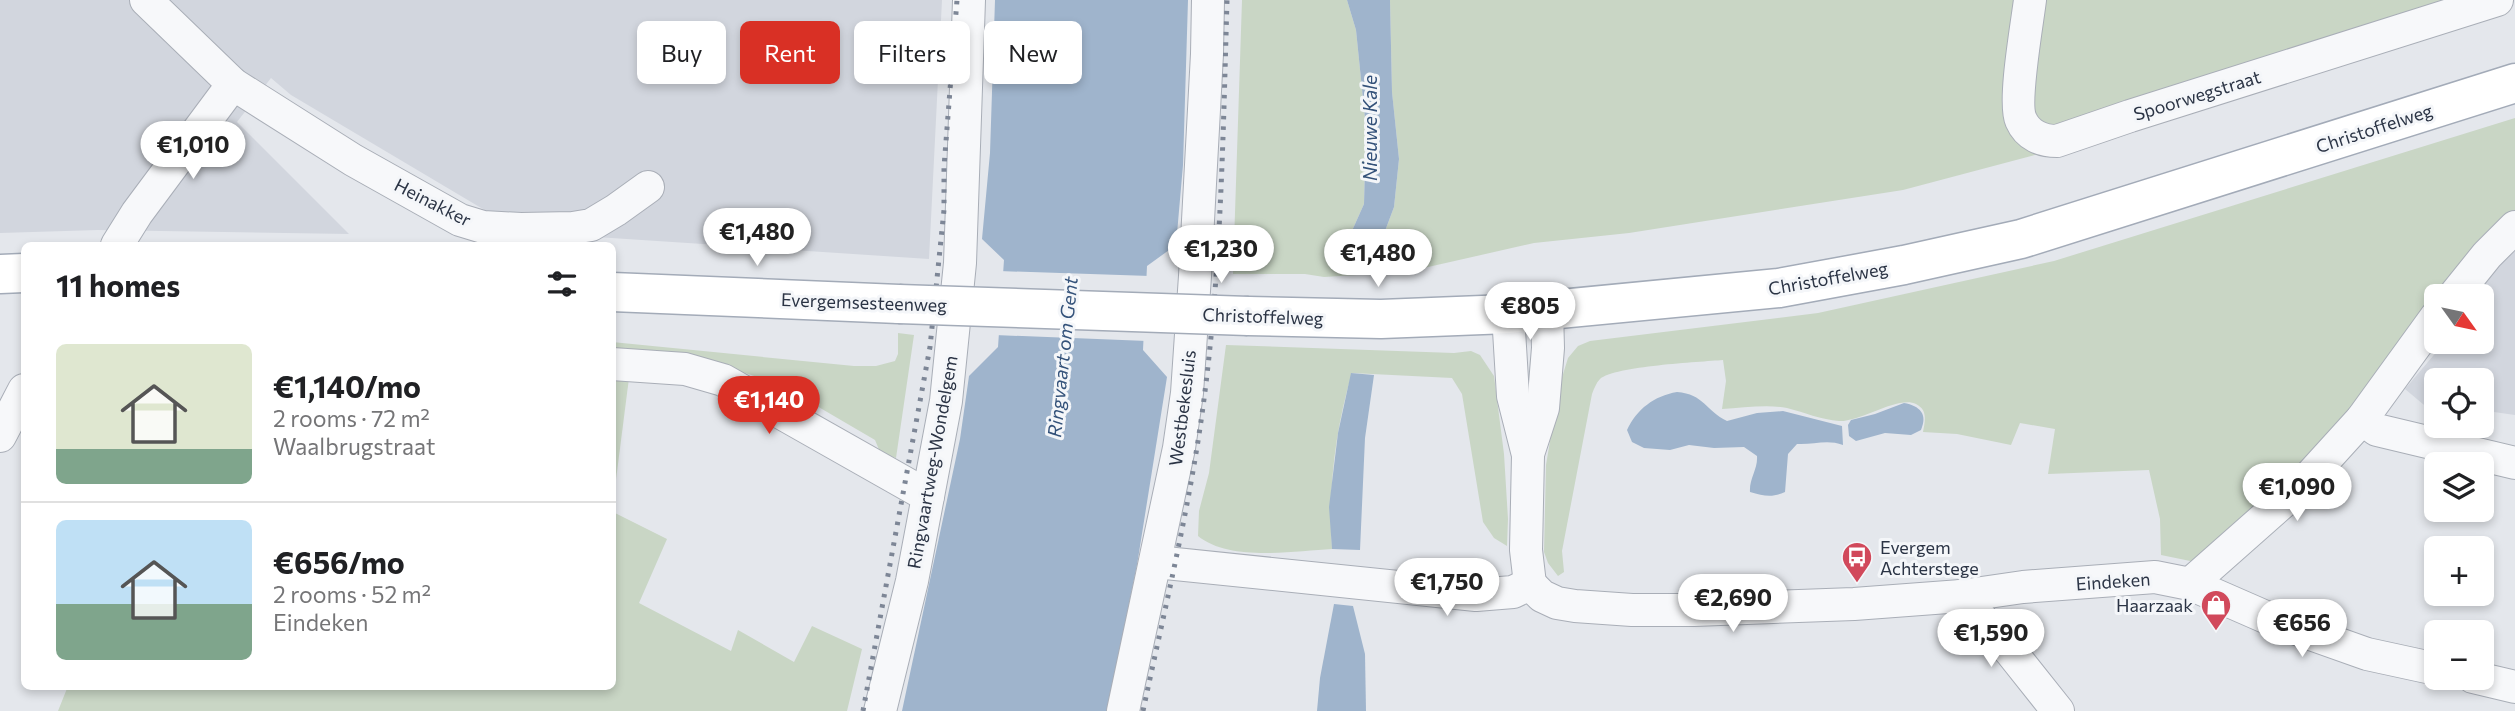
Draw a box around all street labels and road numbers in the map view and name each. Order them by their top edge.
street label: Spoorwegstraat [2131,65,2263,125]
street label: Christoffelweg [2313,99,2435,157]
street label: Heinakker [391,173,475,231]
street label: Christoffelweg [1766,257,1890,299]
street label: Evergemsesteenweg [781,288,948,316]
street label: Christoffelweg [1202,303,1324,329]
street label: Westbekesluis [1164,349,1200,467]
street label: Ringvaartweg-Wondelgem [902,354,962,570]
street label: Eindeken [2075,567,2151,595]

